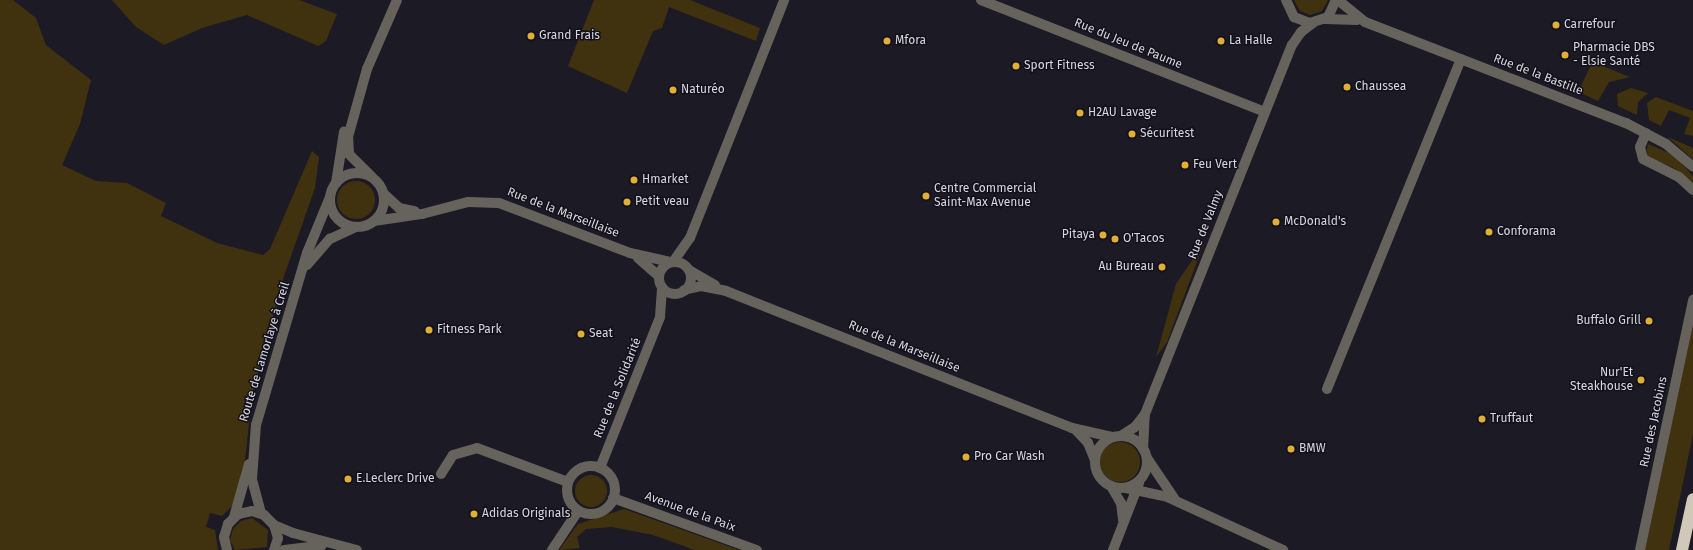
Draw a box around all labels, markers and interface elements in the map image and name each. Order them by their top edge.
street label: Rue du Jeu de Paume [1072,16,1184,72]
place label: Carrefour [1564,18,1615,32]
marker: Carrefour [1551,20,1561,30]
place label: Grand Frais [539,29,600,43]
marker: Grand Frais [526,31,536,41]
place label: Mfora [895,34,926,48]
place label: La Halle [1229,34,1273,48]
marker: Mfora [882,36,892,46]
marker: La Halle [1216,36,1226,46]
place label: Pharmacie DBS - Elsie Santé [1573,41,1655,69]
marker: Pharmacie DBS - Elsie Santé [1560,50,1570,60]
street label: Rue de la Bastille [1491,51,1585,99]
place label: Sport Fitness [1024,59,1095,73]
marker: Sport Fitness [1011,61,1021,71]
place label: Chaussea [1355,80,1406,94]
marker: Chaussea [1342,82,1352,92]
place label: Naturéo [681,83,725,97]
marker: Naturéo [668,85,678,95]
place label: H2AU Lavage [1088,106,1157,120]
marker: H2AU Lavage [1075,108,1085,118]
place label: Sécuritest [1140,127,1194,141]
marker: Sécuritest [1127,129,1137,139]
place label: Feu Vert [1193,158,1237,172]
marker: Feu Vert [1180,160,1190,170]
place label: Hmarket [642,173,689,187]
marker: Hmarket [629,175,639,185]
place label: Centre Commercial Saint-Max Avenue [934,182,1036,210]
street label: Rue de la Marseillaise [505,185,621,241]
street label: Rue de Valmy [1186,188,1226,262]
marker: Centre Commercial Saint-Max Avenue [921,191,931,201]
place label: Petit veau [635,195,689,209]
marker: Petit veau [622,197,632,207]
place label: McDonald's [1284,215,1346,229]
marker: McDonald's [1271,217,1281,227]
place label: Conforama [1497,225,1556,239]
marker: Conforama [1484,227,1494,237]
place label: Pitaya [1062,228,1095,242]
marker: Pitaya [1098,230,1108,240]
place label: O'Tacos [1123,232,1164,246]
marker: O'Tacos [1110,234,1120,244]
place label: Au Bureau [1098,260,1154,274]
marker: Au Bureau [1157,262,1167,272]
street label: Route de Lamorlaye à Creil [237,280,293,424]
place label: Buffalo Grill [1576,314,1641,328]
marker: Buffalo Grill [1644,316,1654,326]
street label: Rue de la Marseillaise [846,318,962,376]
place label: Fitness Park [437,323,502,337]
marker: Fitness Park [424,325,434,335]
place label: Seat [589,327,613,341]
marker: Seat [576,329,586,339]
street label: Rue de la Solidarité [591,336,645,440]
place label: Nur'Et Steakhouse [1570,366,1633,394]
marker: Nur'Et Steakhouse [1636,375,1646,385]
street label: Rue des Jacobins [1637,375,1671,469]
place label: Truffaut [1490,412,1533,426]
marker: Truffaut [1477,414,1487,424]
place label: BMW [1299,442,1326,456]
marker: BMW [1286,444,1296,454]
place label: Pro Car Wash [974,450,1045,464]
marker: Pro Car Wash [961,452,971,462]
place label: E.Leclerc Drive [356,472,435,486]
marker: E.Leclerc Drive [343,474,353,484]
street label: Avenue de la Paix [643,489,737,535]
place label: Adidas Originals [482,507,570,521]
marker: Adidas Originals [469,509,479,519]

